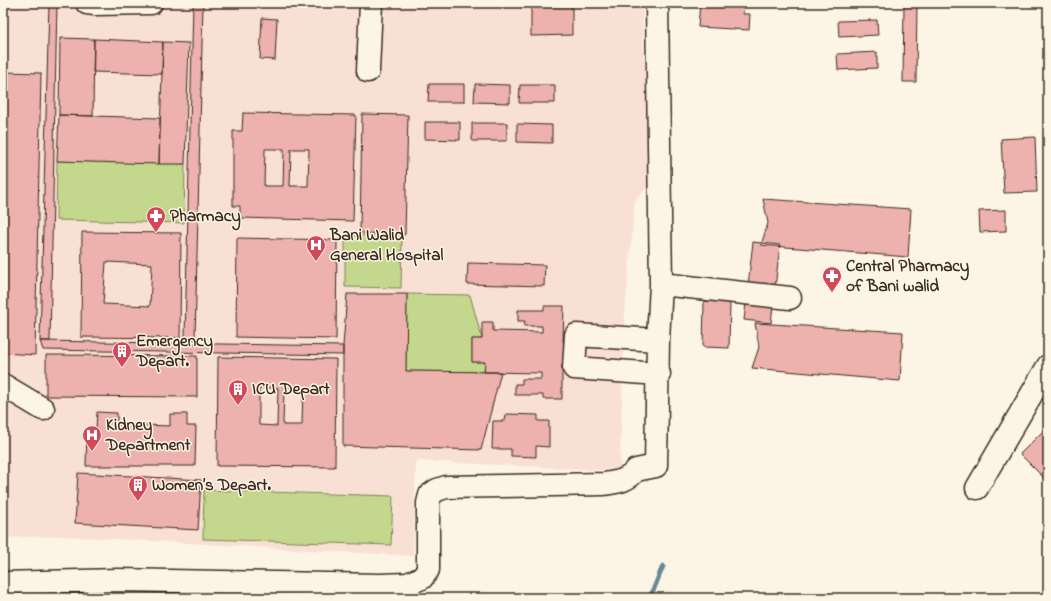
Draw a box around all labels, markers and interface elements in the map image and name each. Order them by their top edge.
place label: Pharmacy [170,204,241,231]
pharmacy icon: Pharmacy [145,205,167,233]
place label: Bani Walid General Hospital [329,223,443,268]
hospital icon: Bani Walid General Hospital [305,234,327,262]
place label: Central Pharmacy of Bani walid [846,254,970,299]
pharmacy icon: Central Pharmacy of Bani walid [821,265,843,293]
place label: Emergency Depart. [135,329,214,374]
building icon: Emergency Depart. [111,340,133,368]
place label: ICU Depart [252,377,330,402]
building icon: ICU Depart [227,378,249,406]
place label: Kidney Department [105,413,191,458]
hospital icon: Kidney Department [81,424,103,452]
place label: Women’s Depart. [152,473,271,498]
building icon: Women’s Depart. [127,474,149,502]

